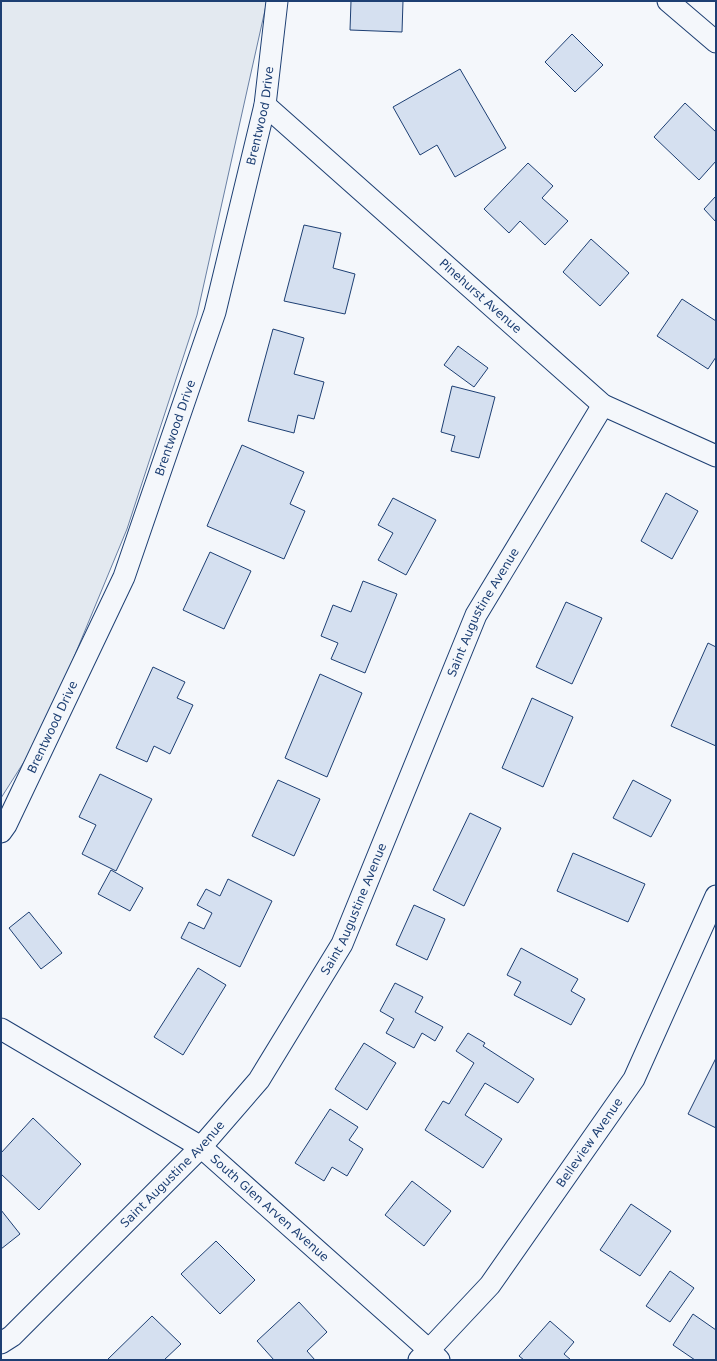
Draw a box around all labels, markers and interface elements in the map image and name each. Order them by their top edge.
street label: Brentwood Drive [244,66,276,167]
street label: Pinehurst Avenue [437,256,524,336]
street label: Brentwood Drive [152,378,198,478]
street label: Saint Augustine Avenue [445,545,522,679]
street label: Brentwood Drive [25,679,81,776]
street label: Saint Augustine Avenue [318,841,389,977]
street label: Belleview Avenue [553,1095,626,1190]
street label: Saint Augustine Avenue [118,1118,227,1230]
street label: South Glen Arven Avenue [207,1152,332,1264]

